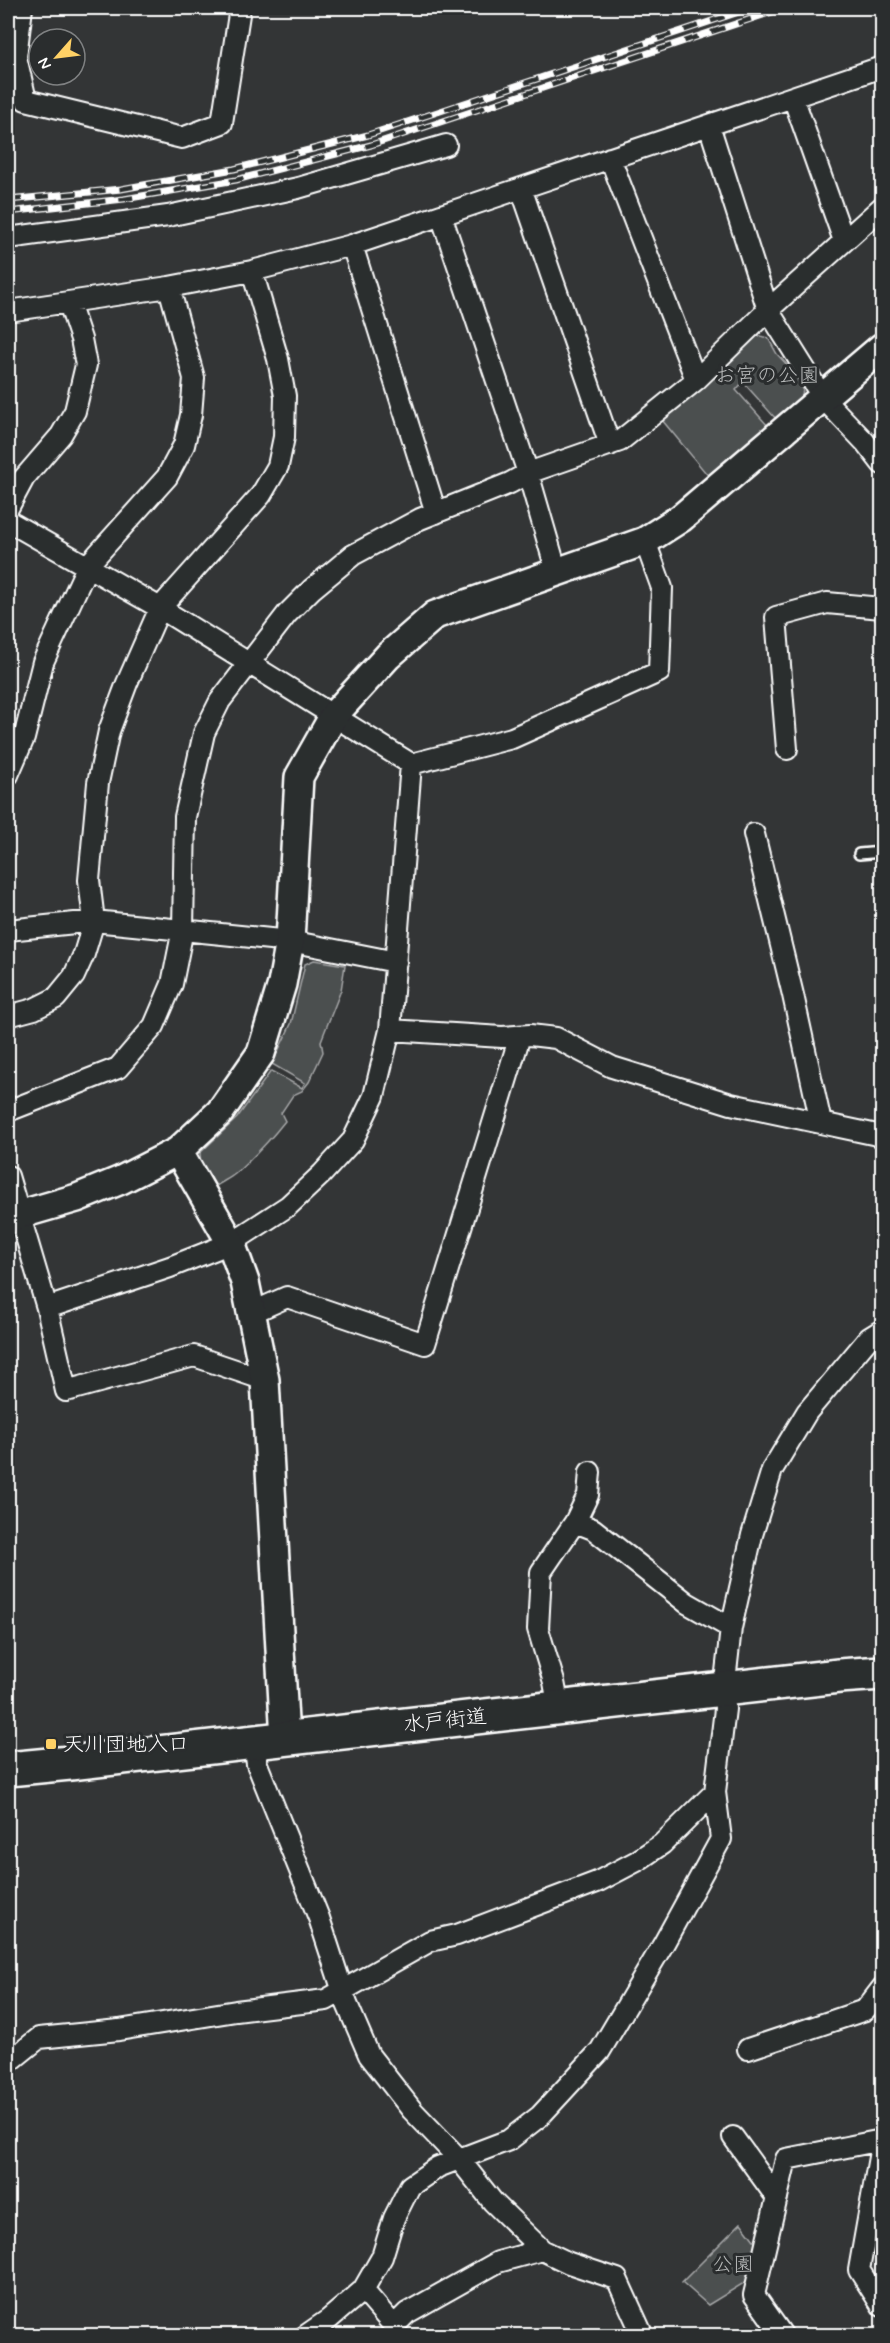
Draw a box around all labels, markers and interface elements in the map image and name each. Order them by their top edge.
north arrow [27,27,87,87]
text: N [33,54,57,73]
park label: お宮の公園 [715,362,820,390]
street label: 水戸街道 [402,1703,488,1739]
place label: 天川団地入口 [63,1731,189,1759]
marker: 天川団地入口 [44,1737,58,1751]
park label: 公園 [712,2251,754,2279]

